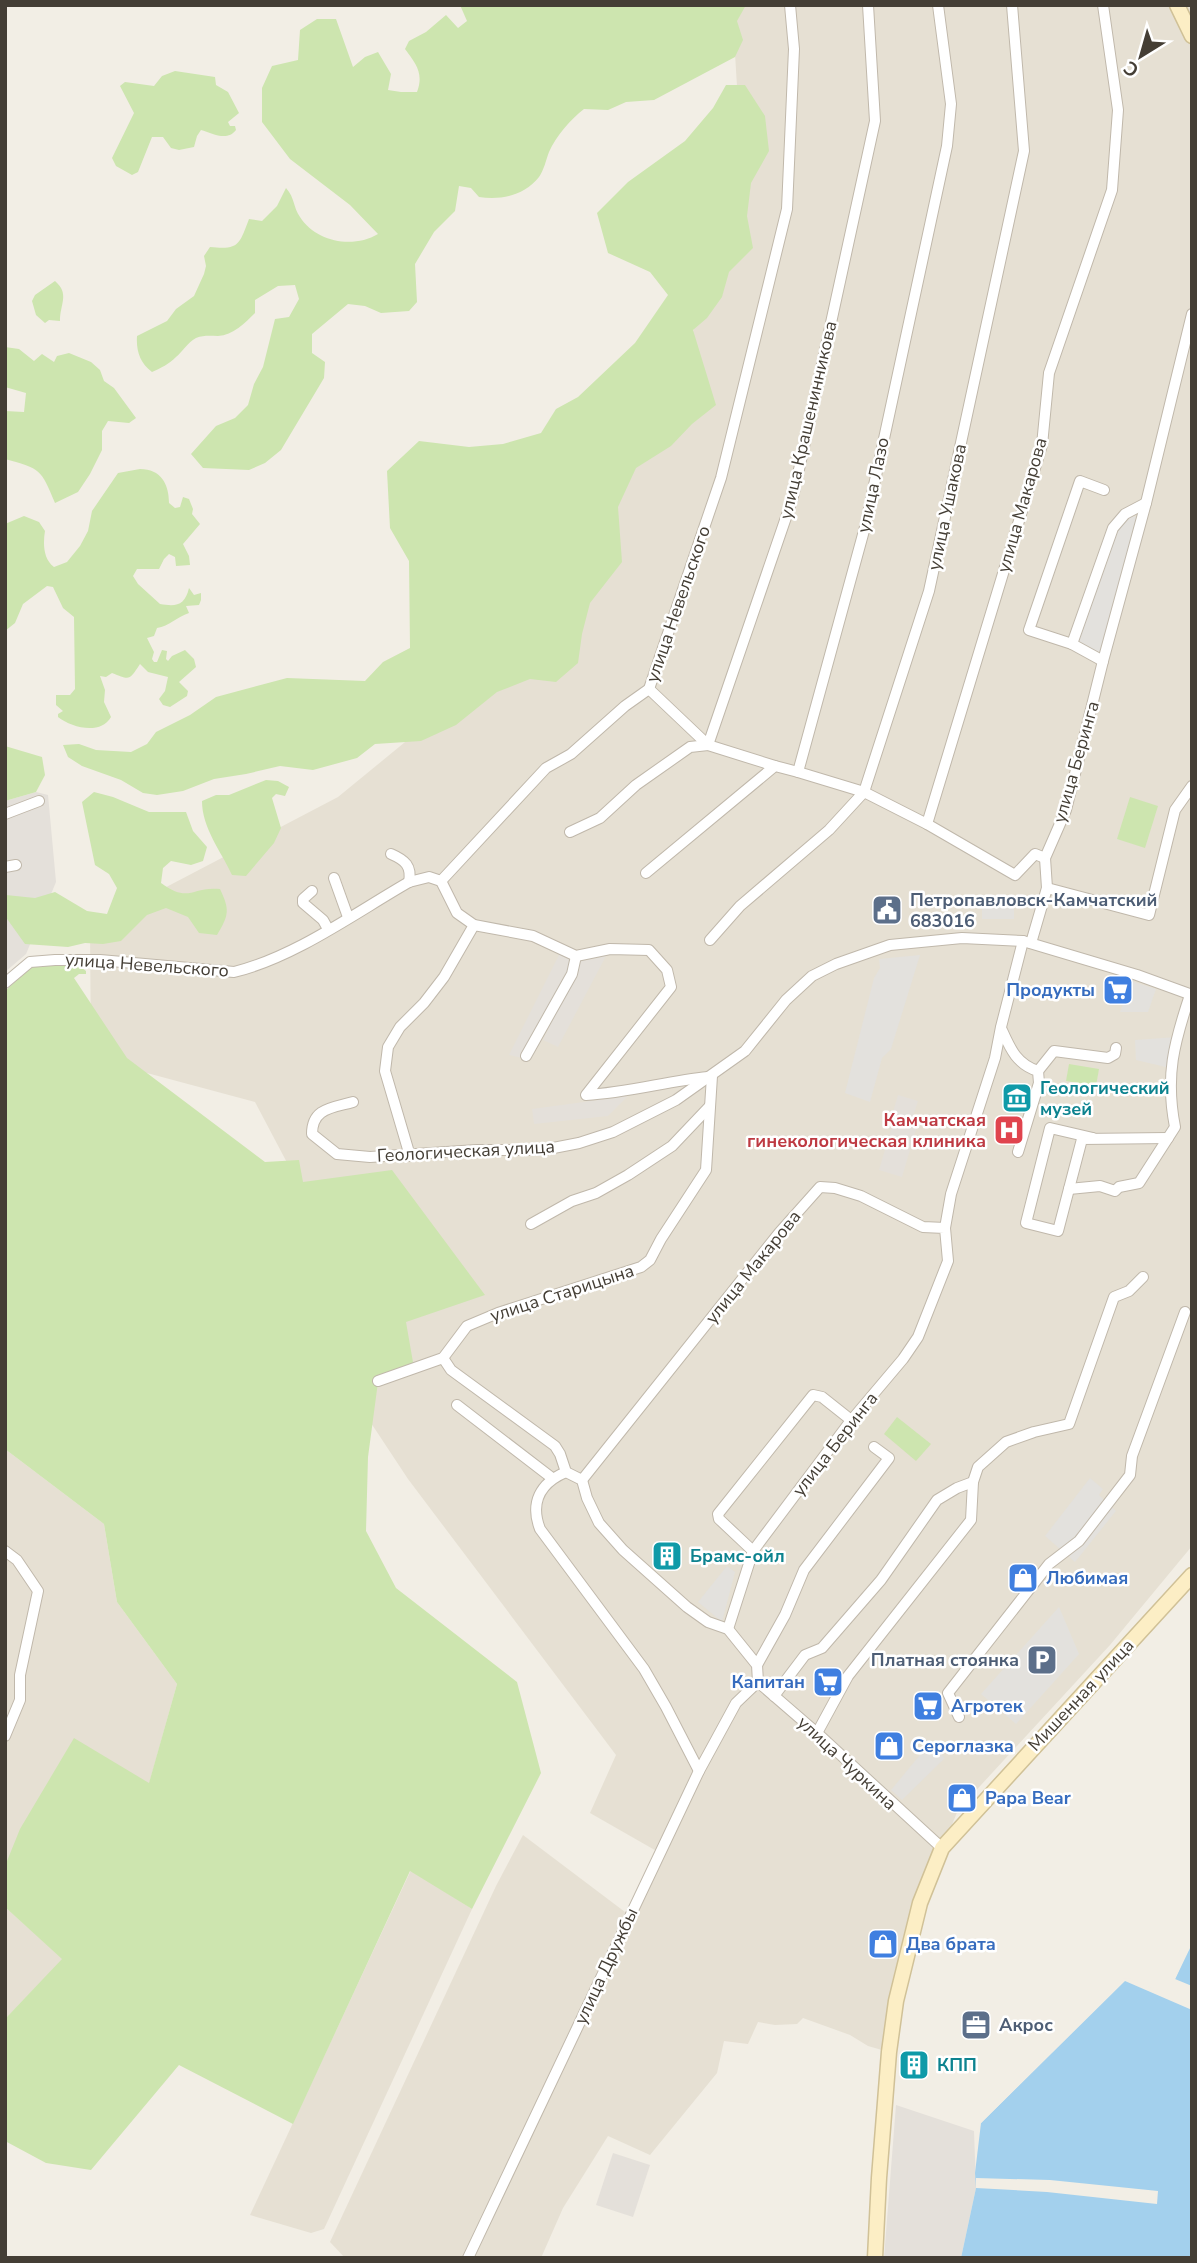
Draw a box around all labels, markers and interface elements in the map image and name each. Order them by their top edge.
north arrow [1106,21,1176,91]
text: С [1118,54,1144,83]
street label: улица Крашенинникова [773,318,843,522]
street label: улица Лазо [851,435,895,535]
street label: улица Макарова [991,435,1053,575]
street label: улица Ушакова [922,442,972,572]
street label: улица Невельского [640,523,716,685]
street label: улица Беринга [1047,698,1105,826]
place label: Петропавловск-Камчатский 683016 [910,888,1157,933]
public building icon: Петропавловск-Камчатский 683016 [870,893,904,927]
street label: улица Невельского [64,947,230,983]
supermarket icon: Продукты [1101,973,1135,1007]
place label: Продукты [1006,978,1095,1002]
place label: Геологический музей [1040,1076,1170,1121]
museum icon: Геологический музей [1000,1081,1034,1115]
place label: Камчатская гинекологическая клиника [747,1108,986,1153]
hospital icon: Камчатская гинекологическая клиника [992,1113,1026,1147]
street label: Геологическая улица [376,1134,556,1168]
street label: улица Макарова [700,1205,806,1329]
street label: улица Старицына [487,1258,637,1328]
street label: улица Беринга [787,1387,883,1501]
building icon: Брамс-ойл [650,1539,684,1573]
place label: Брамс-ойл [690,1544,785,1568]
shop icon: Любимая [1006,1561,1040,1595]
place label: Любимая [1046,1566,1128,1590]
street label: Мишенная улица [1023,1634,1139,1756]
parking icon: Платная стоянка [1025,1643,1059,1677]
place label: Платная стоянка [871,1648,1019,1672]
supermarket icon: Капитан [811,1665,845,1699]
place label: Капитан [731,1670,805,1694]
supermarket icon: Агротек [911,1689,945,1723]
place label: Агротек [951,1694,1024,1718]
street label: улица Чуркина [792,1711,902,1815]
shop icon: Сероглазка [872,1729,906,1763]
place label: Сероглазка [912,1734,1014,1758]
shop icon: Papa Bear [945,1781,979,1815]
place label: Papa Bear [985,1786,1071,1810]
street label: улица Дружбы [568,1904,644,2028]
shop icon: Два брата [866,1927,900,1961]
place label: Два брата [906,1932,996,1956]
office icon: Акрос [959,2008,993,2042]
place label: Акрос [999,2013,1053,2037]
building icon: КПП [897,2048,931,2082]
place label: КПП [937,2053,977,2077]

